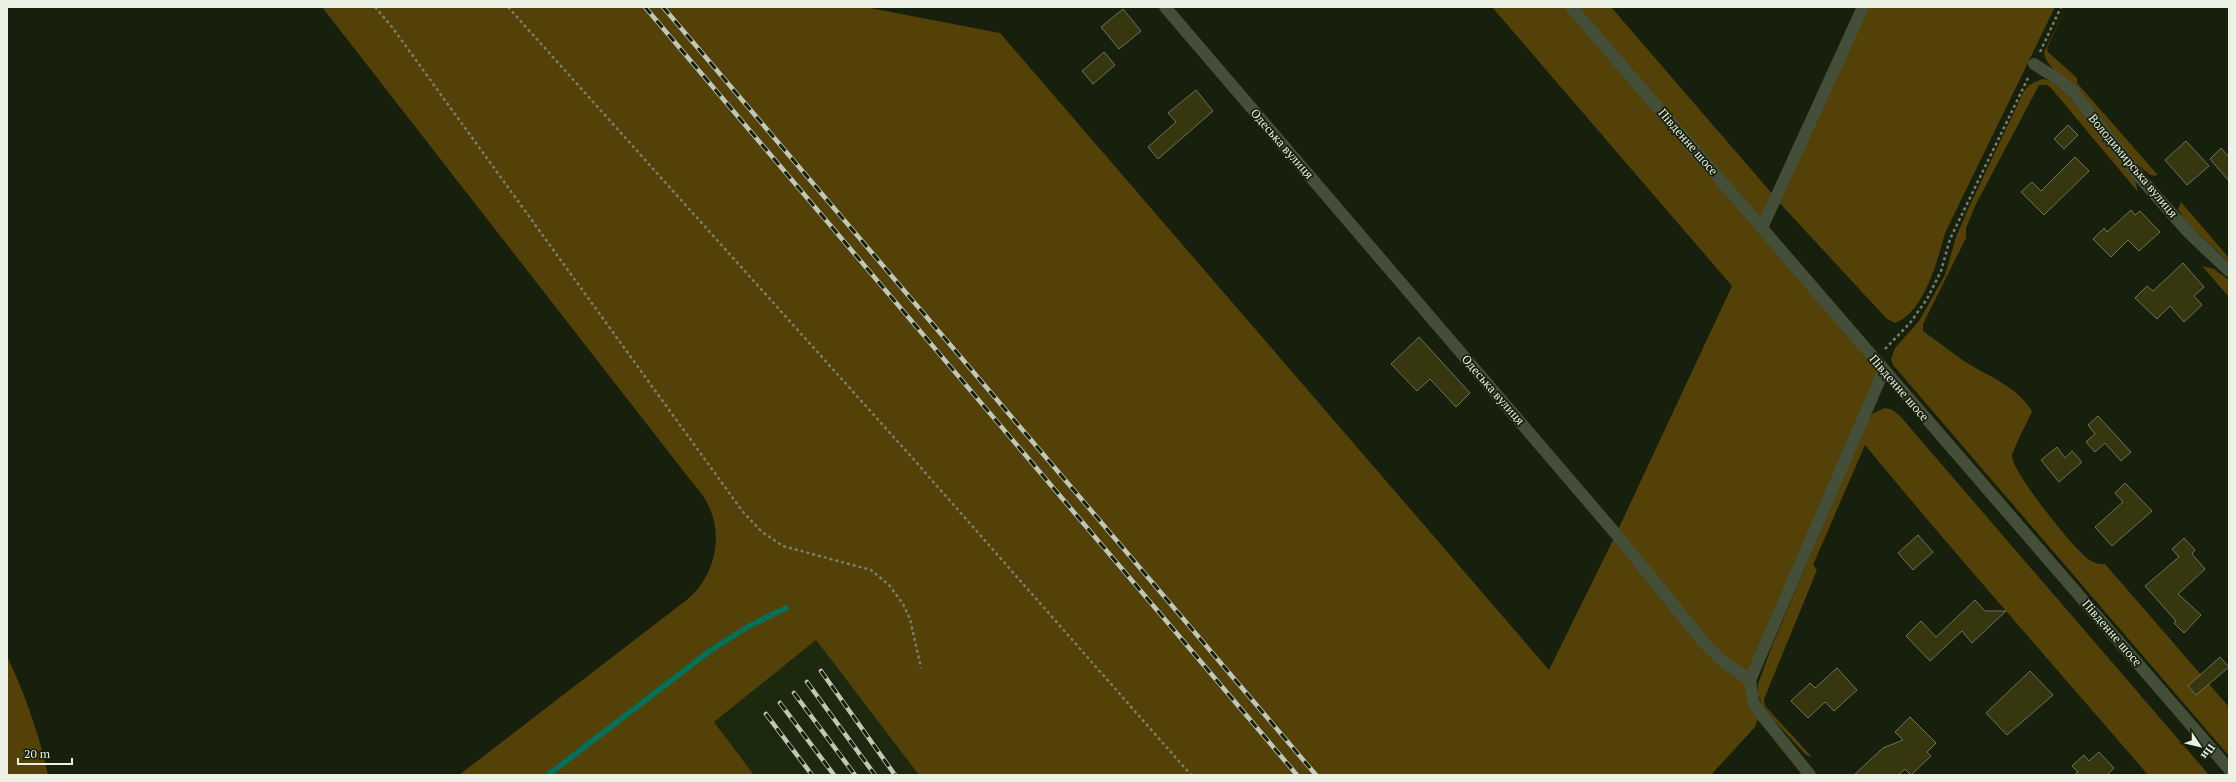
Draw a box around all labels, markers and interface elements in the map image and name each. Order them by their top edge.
street label: Одеська вулиця [1248,105,1317,182]
street label: Південне шосе [1655,105,1721,178]
street label: Володимирська вулиця [2086,111,2181,221]
street label: Одеська вулиця [1459,351,1528,428]
street label: Південне шосе [1866,351,1932,424]
street label: Південне шосе [2079,596,2145,669]
north arrow [2180,726,2220,766]
scale bar [18,740,72,766]
text: Пн [2198,741,2218,762]
text: 20 m [24,746,51,761]

